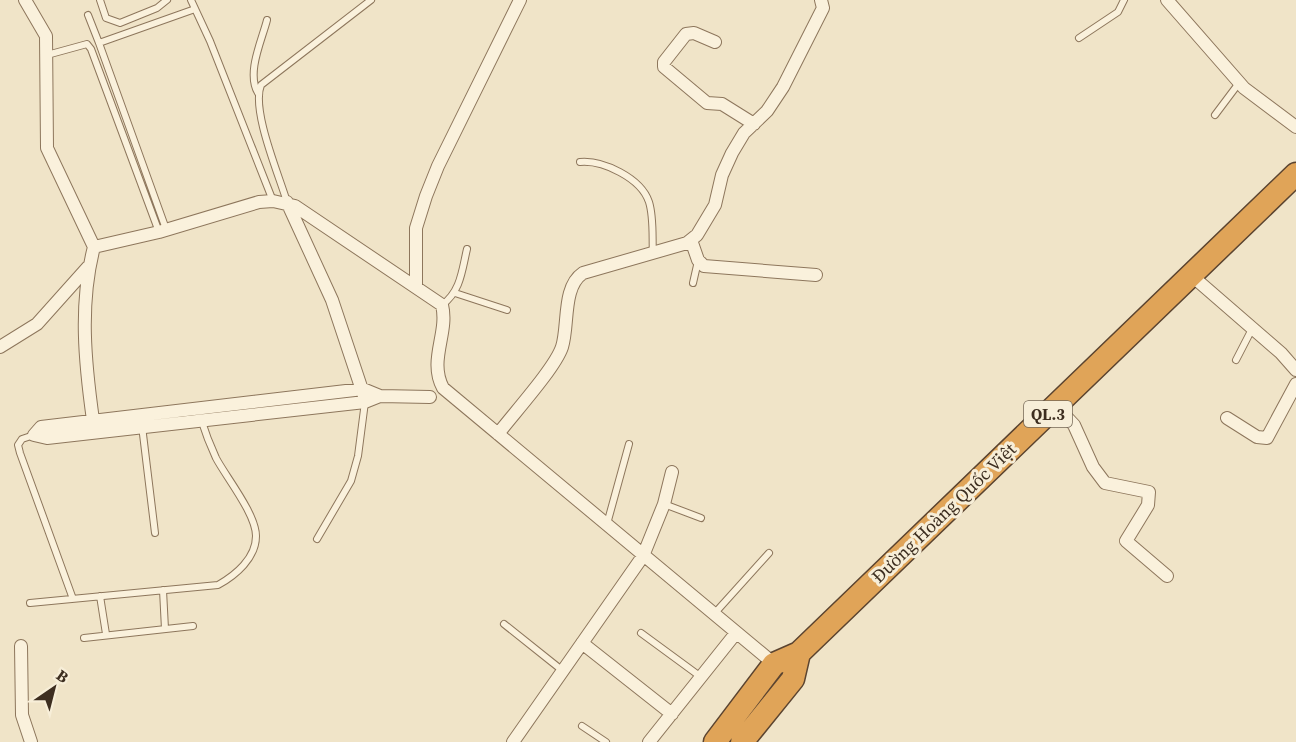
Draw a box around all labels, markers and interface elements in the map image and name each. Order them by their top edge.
road number: QL.3 [1024,401,1072,427]
street label: Đường Hoàng Quốc Việt [866,437,1022,588]
north arrow [24,658,84,718]
text: B [52,664,74,688]

